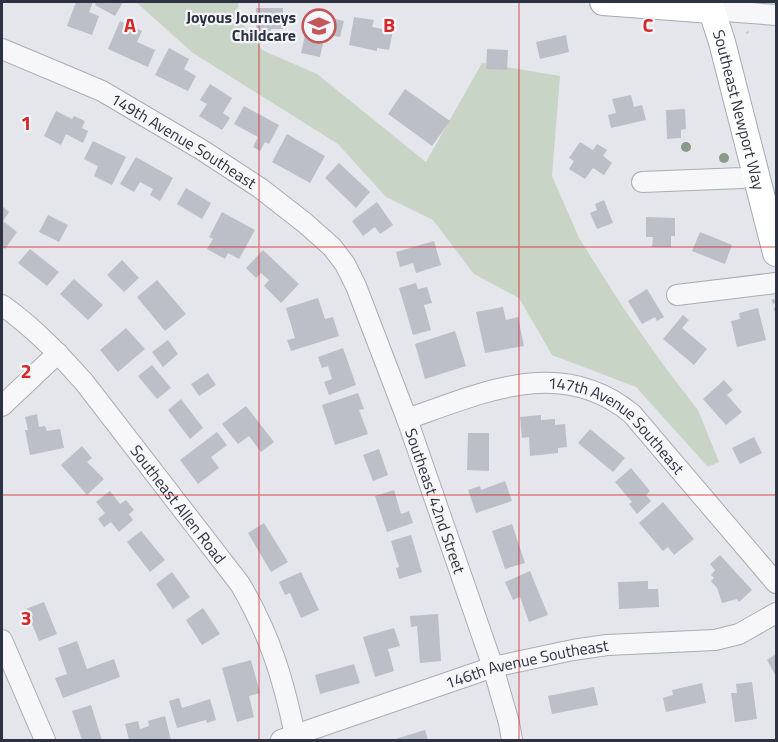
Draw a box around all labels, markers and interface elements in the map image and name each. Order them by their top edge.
place label: Joyous Journeys Childcare [186,5,296,47]
school or university icon: Joyous Journeys Childcare [301,8,337,44]
text: A [124,9,136,40]
text: B [383,9,395,40]
text: C [643,9,654,40]
street label: Southeast Newport Way [707,26,771,193]
street label: 149th Avenue Southeast [106,87,262,195]
text: 1 [20,107,32,138]
text: 2 [20,355,32,386]
street label: 147th Avenue Southeast [547,371,691,480]
street label: Southeast 42nd Street [399,425,472,577]
street label: Southeast Allen Road [125,440,232,569]
text: 3 [20,602,32,633]
street label: 146th Avenue Southeast [442,633,610,695]

